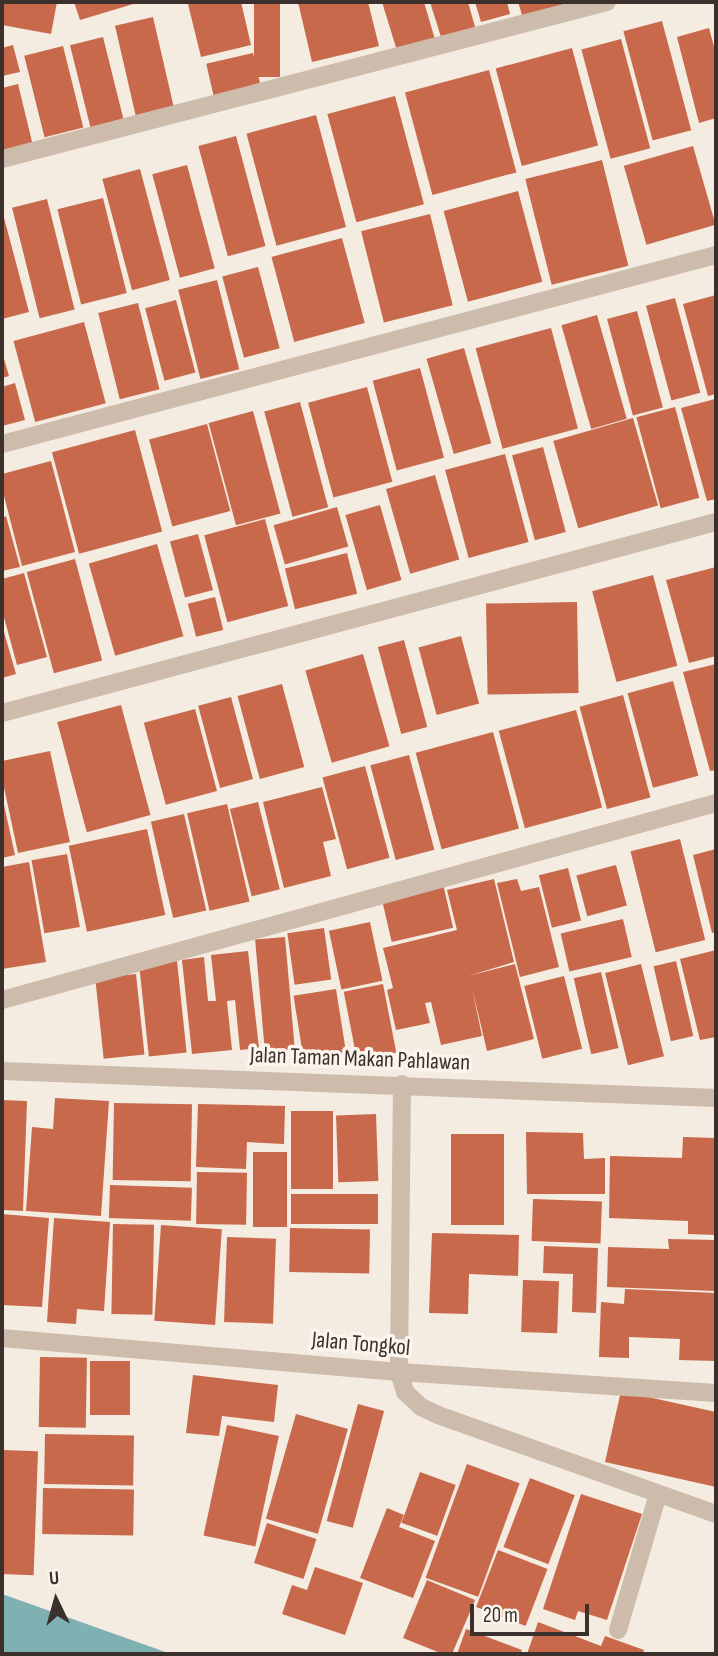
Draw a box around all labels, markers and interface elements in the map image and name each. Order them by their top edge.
street label: Jalan Taman Makan Pahlawan [250,1041,470,1077]
street label: Jalan Tongkol [311,1326,411,1362]
north arrow [21,1565,91,1635]
text: U [48,1567,60,1590]
scale bar [473,1590,592,1634]
text: 20 m [483,1603,518,1628]

